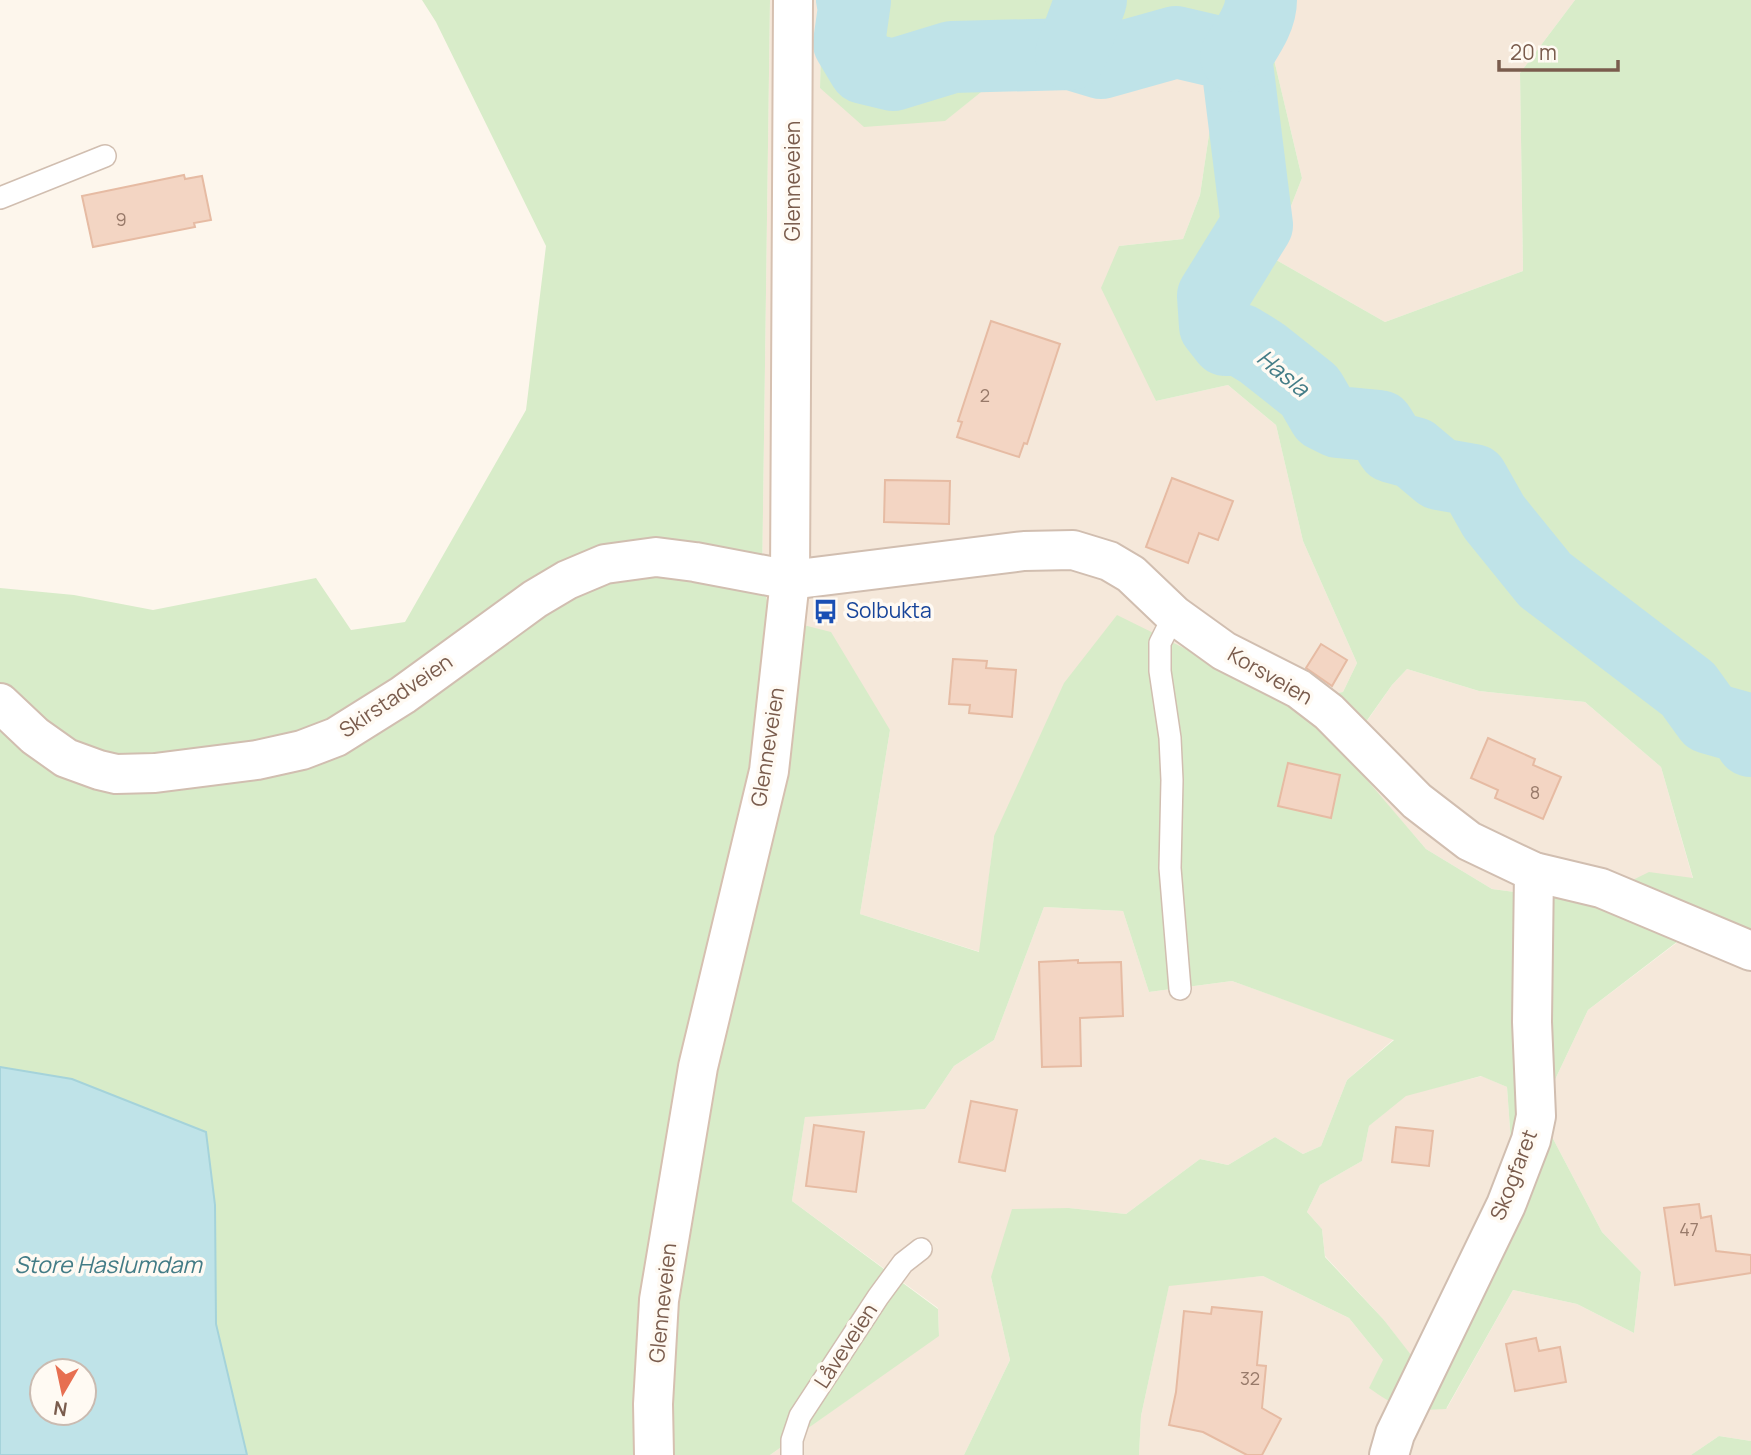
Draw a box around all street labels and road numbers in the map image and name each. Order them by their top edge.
street label: Glenneveien [778,121,806,241]
street label: Korsveien [1223,640,1318,711]
street label: Skirstadveien [333,647,458,743]
street label: Glenneveien [744,685,790,808]
street label: Skogfaret [1483,1125,1543,1224]
street label: Glenneveien [642,1242,682,1364]
street label: Låveveien [807,1298,883,1393]

